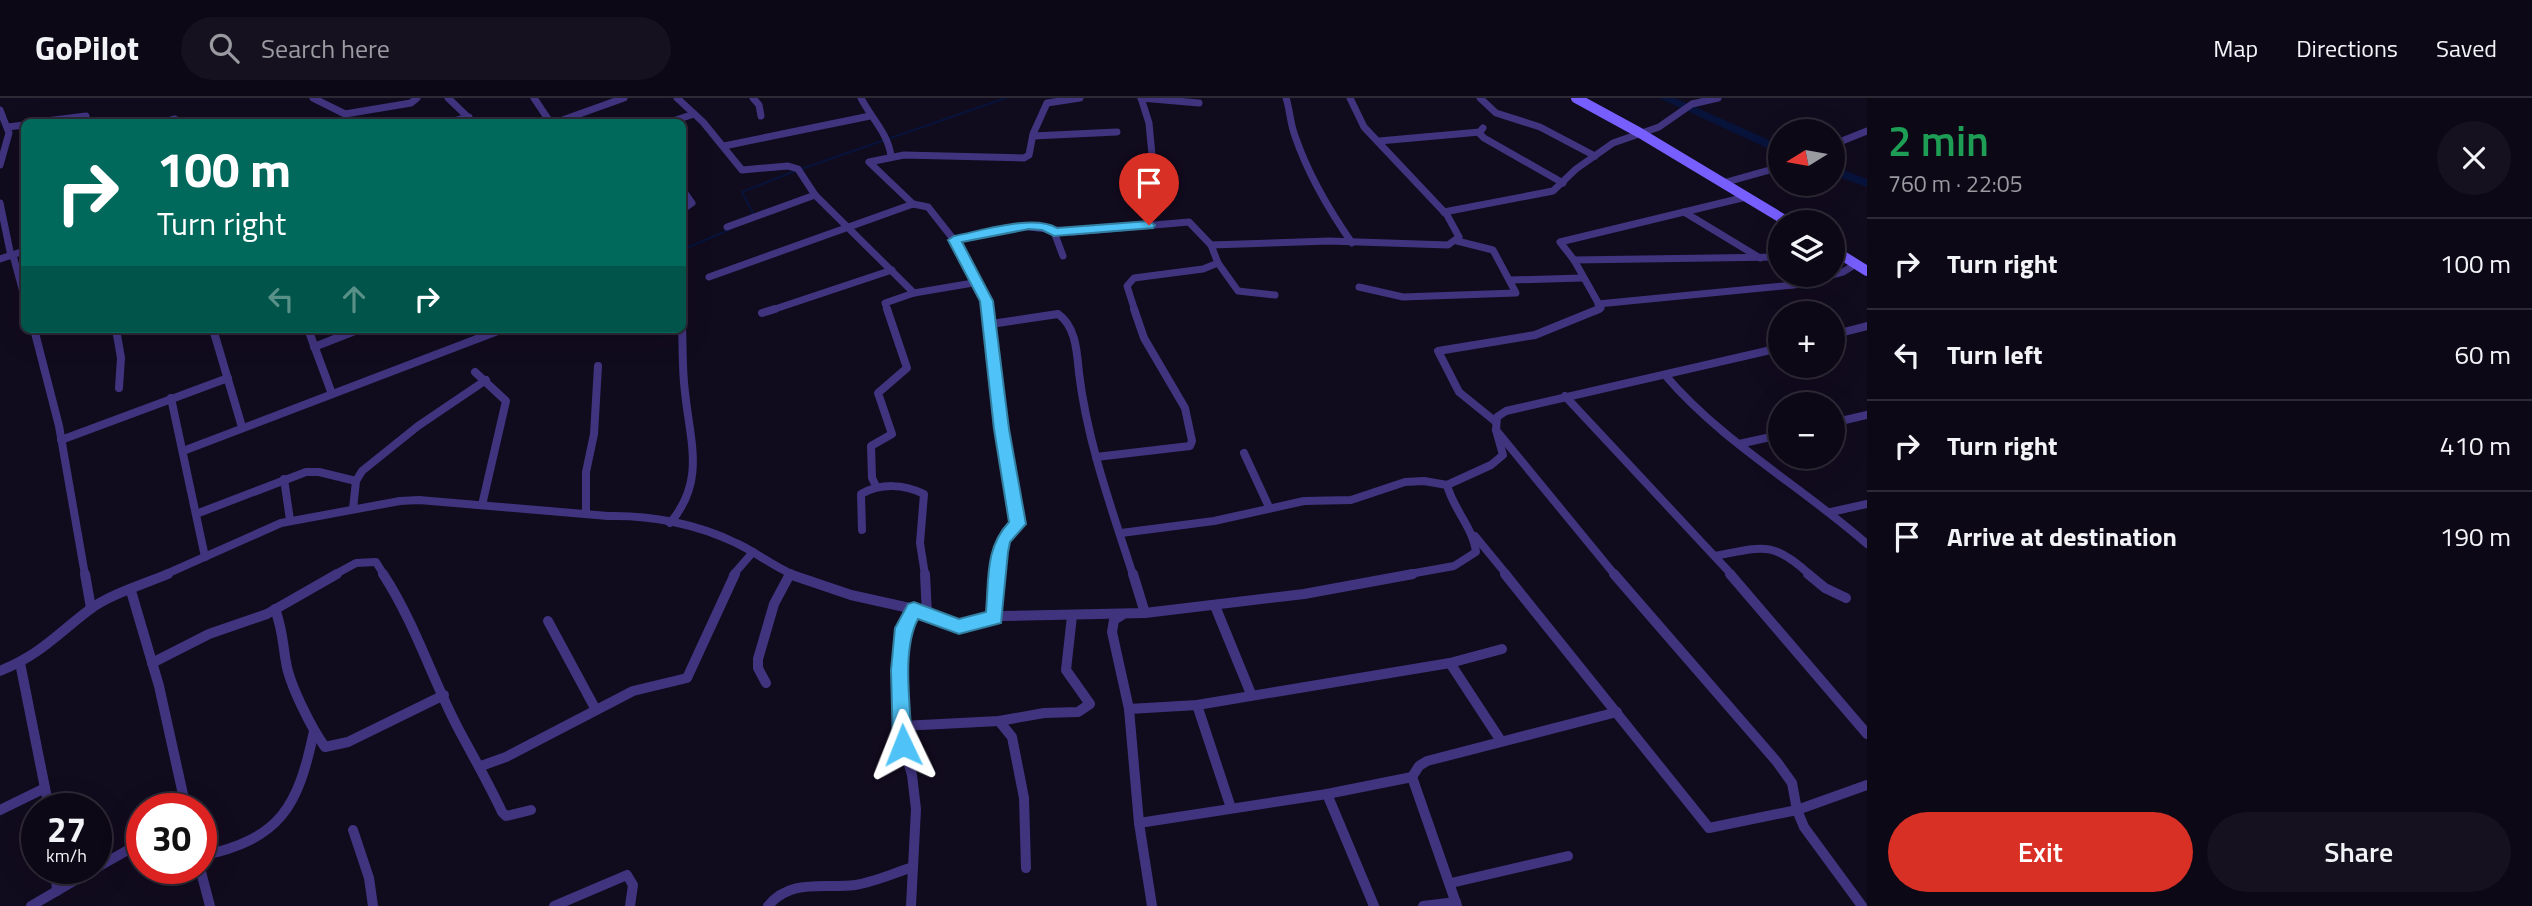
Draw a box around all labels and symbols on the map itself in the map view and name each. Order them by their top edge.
north arrow [1768,119,1844,196]
pin [1119,153,1179,225]
position arrow [866,708,940,782]
speed limit sign: 30 [126,793,217,884]

